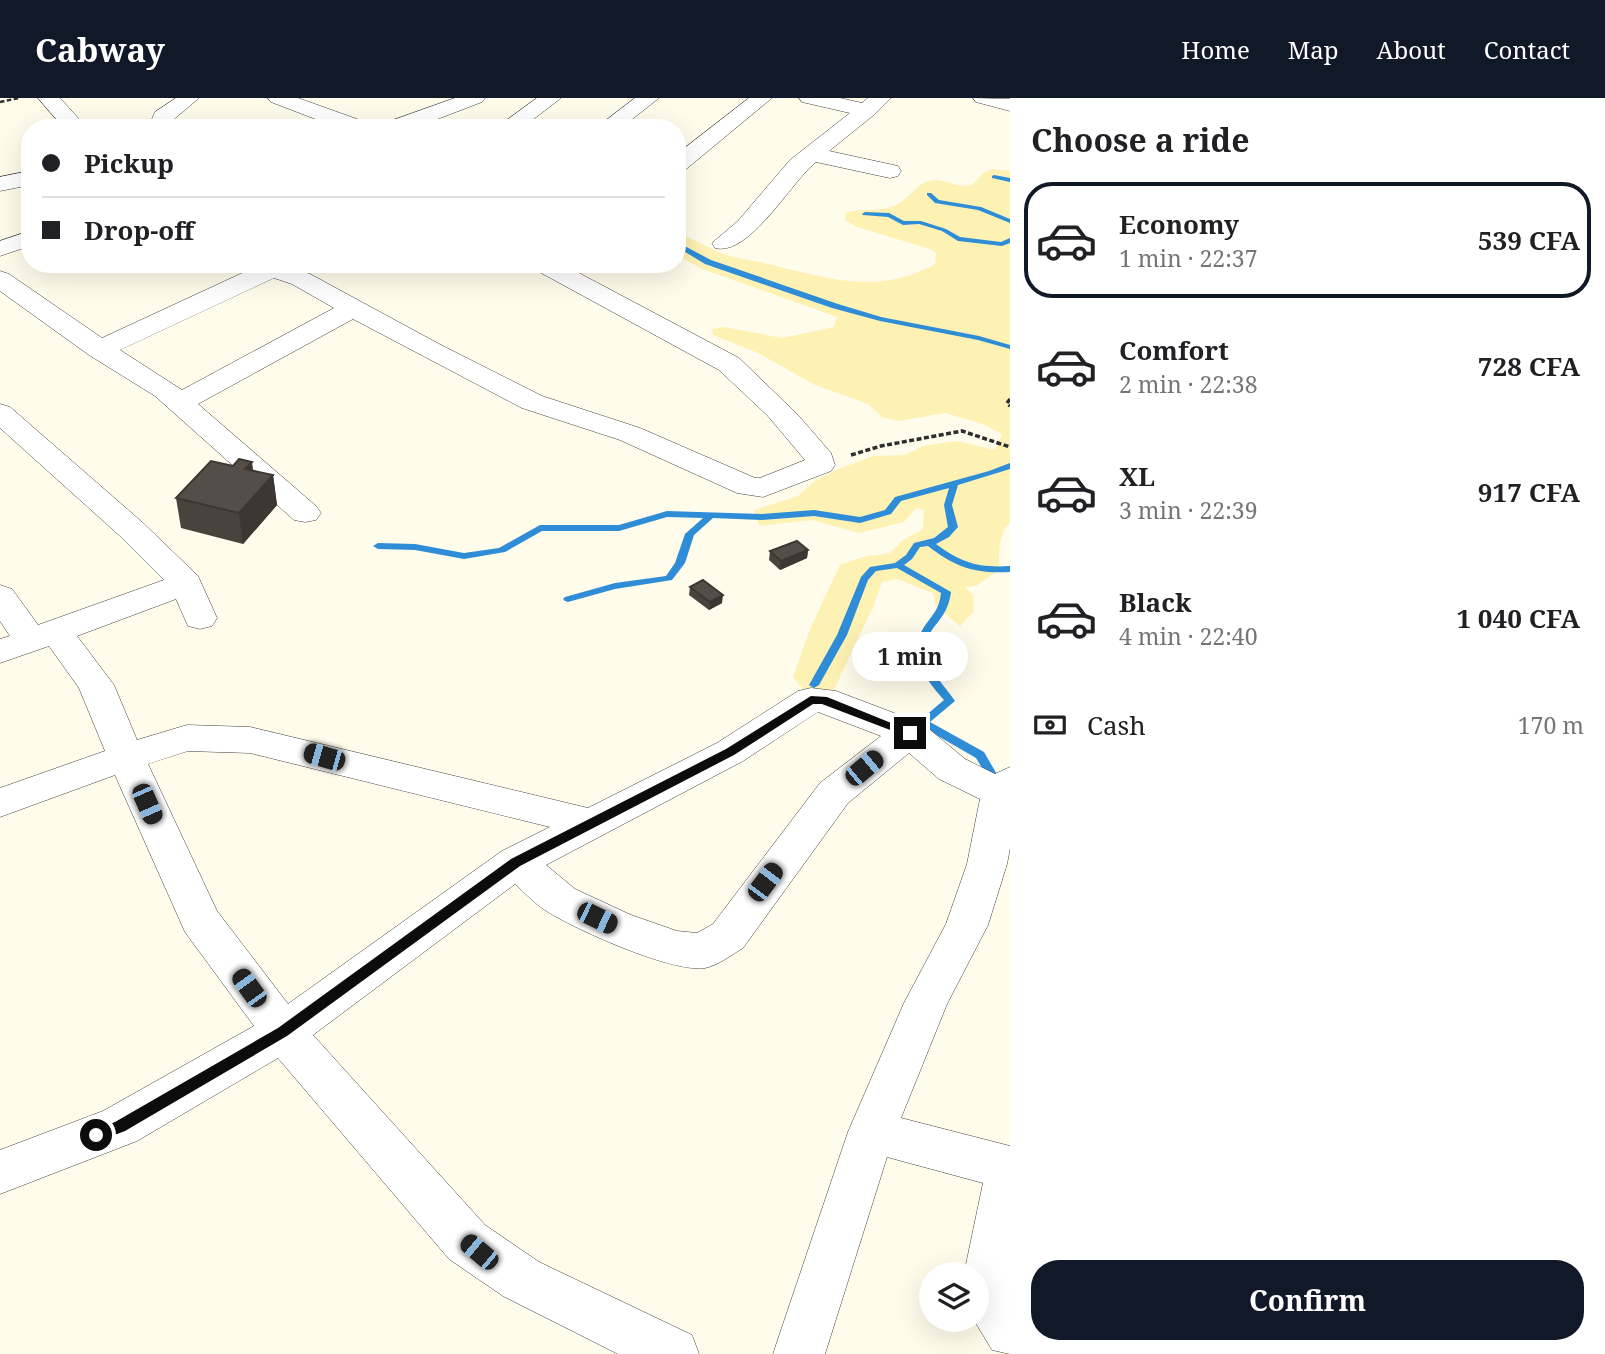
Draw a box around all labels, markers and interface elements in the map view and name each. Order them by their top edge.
text: Cabway [35,27,165,72]
text: Home [1181,33,1250,66]
text: Map [1288,33,1339,66]
text: About [1377,33,1446,66]
text: Contact [1484,33,1570,66]
text: Choose a ride [1031,118,1250,161]
text: Pickup [84,145,174,181]
text: Economy [1119,206,1239,242]
icon: car [1035,209,1098,272]
text: Drop-off [84,212,194,248]
text: 539 CFA [1478,222,1580,258]
text: 1 min · 22:37 [1119,242,1257,274]
text: Comfort [1119,332,1229,368]
icon: car [1035,335,1098,398]
text: 728 CFA [1478,348,1580,384]
text: 2 min · 22:38 [1119,368,1257,400]
text: XL [1119,458,1155,494]
icon: car [1035,461,1098,524]
text: 917 CFA [1478,474,1580,510]
text: 3 min · 22:39 [1119,494,1257,526]
text: Black [1119,584,1192,620]
icon: car [1035,587,1098,650]
text: 1 040 CFA [1456,600,1580,636]
text: 4 min · 22:40 [1119,620,1257,652]
callout: 1 min [852,632,968,680]
text: 1 min [877,640,943,672]
icon: cash [1031,706,1069,744]
text: Cash [1087,707,1146,743]
text: 170 m [1518,709,1584,741]
route end [894,717,926,749]
car [301,741,348,773]
car [842,746,887,790]
car [129,781,166,827]
car [744,859,787,905]
car [574,899,621,937]
car [229,965,270,1011]
route start [80,1119,112,1151]
car [457,1230,502,1274]
button: Confirm [1031,1260,1584,1340]
map controls [919,1262,989,1332]
button: layers [919,1262,989,1332]

